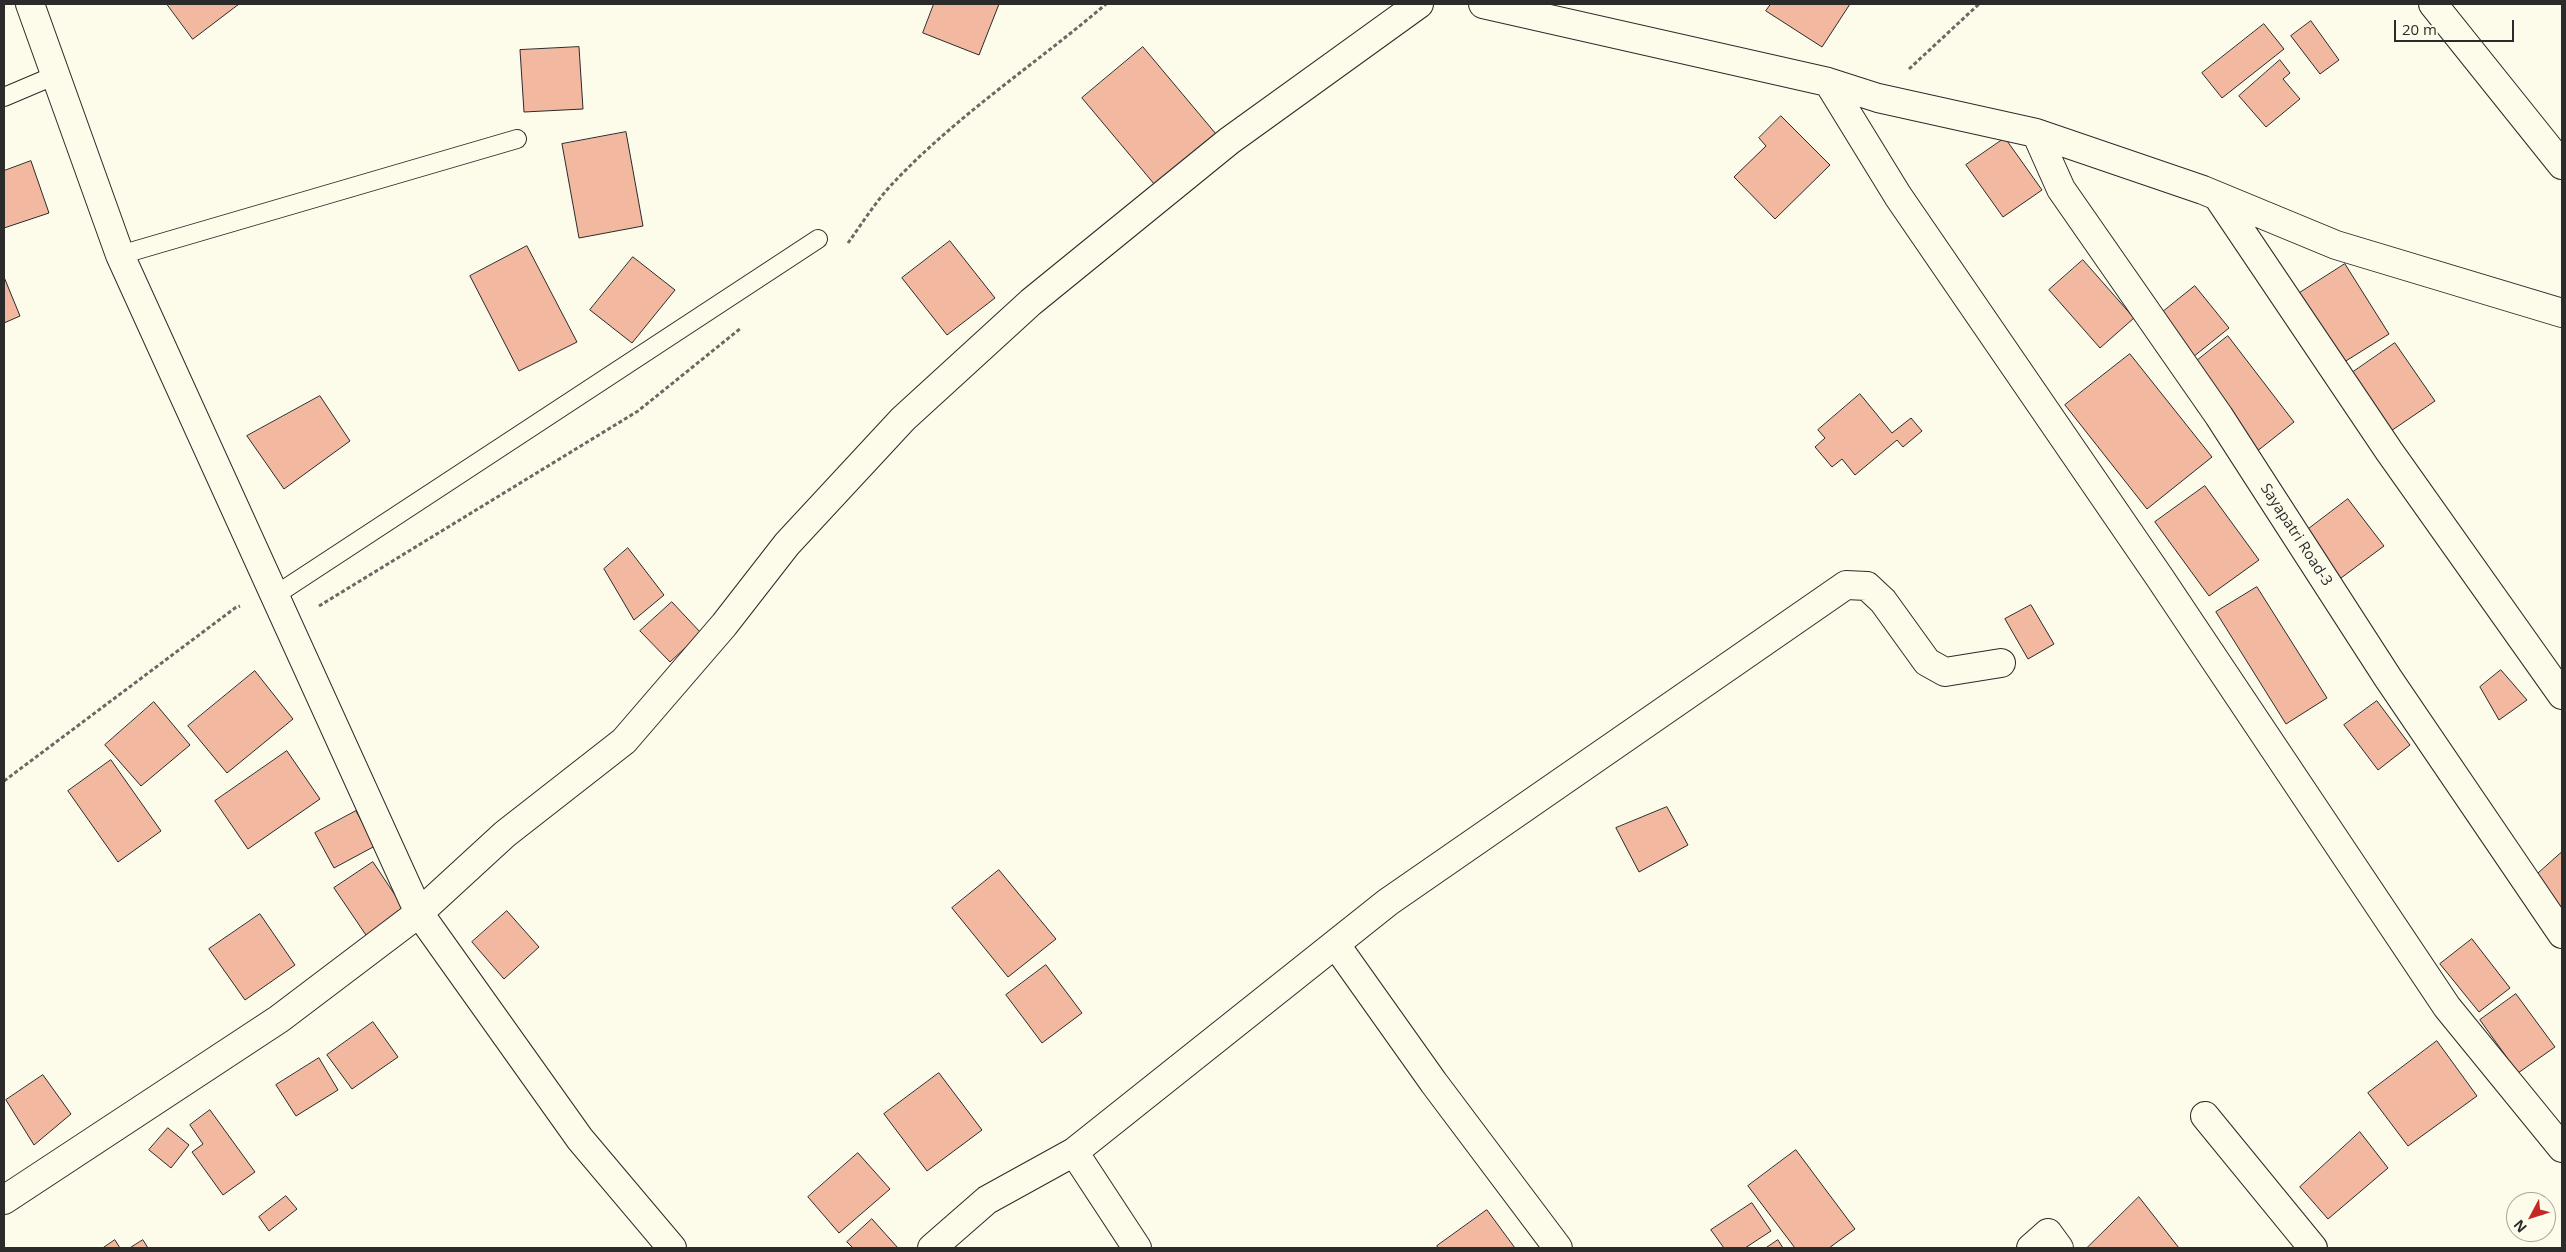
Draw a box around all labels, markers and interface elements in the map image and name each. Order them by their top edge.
scale bar [2396,10,2516,42]
text: 20 m [2402,19,2437,39]
street label: Sayapatri Road-3 [2256,480,2336,590]
north arrow [2506,1192,2556,1242]
text: N [2509,1216,2531,1237]

